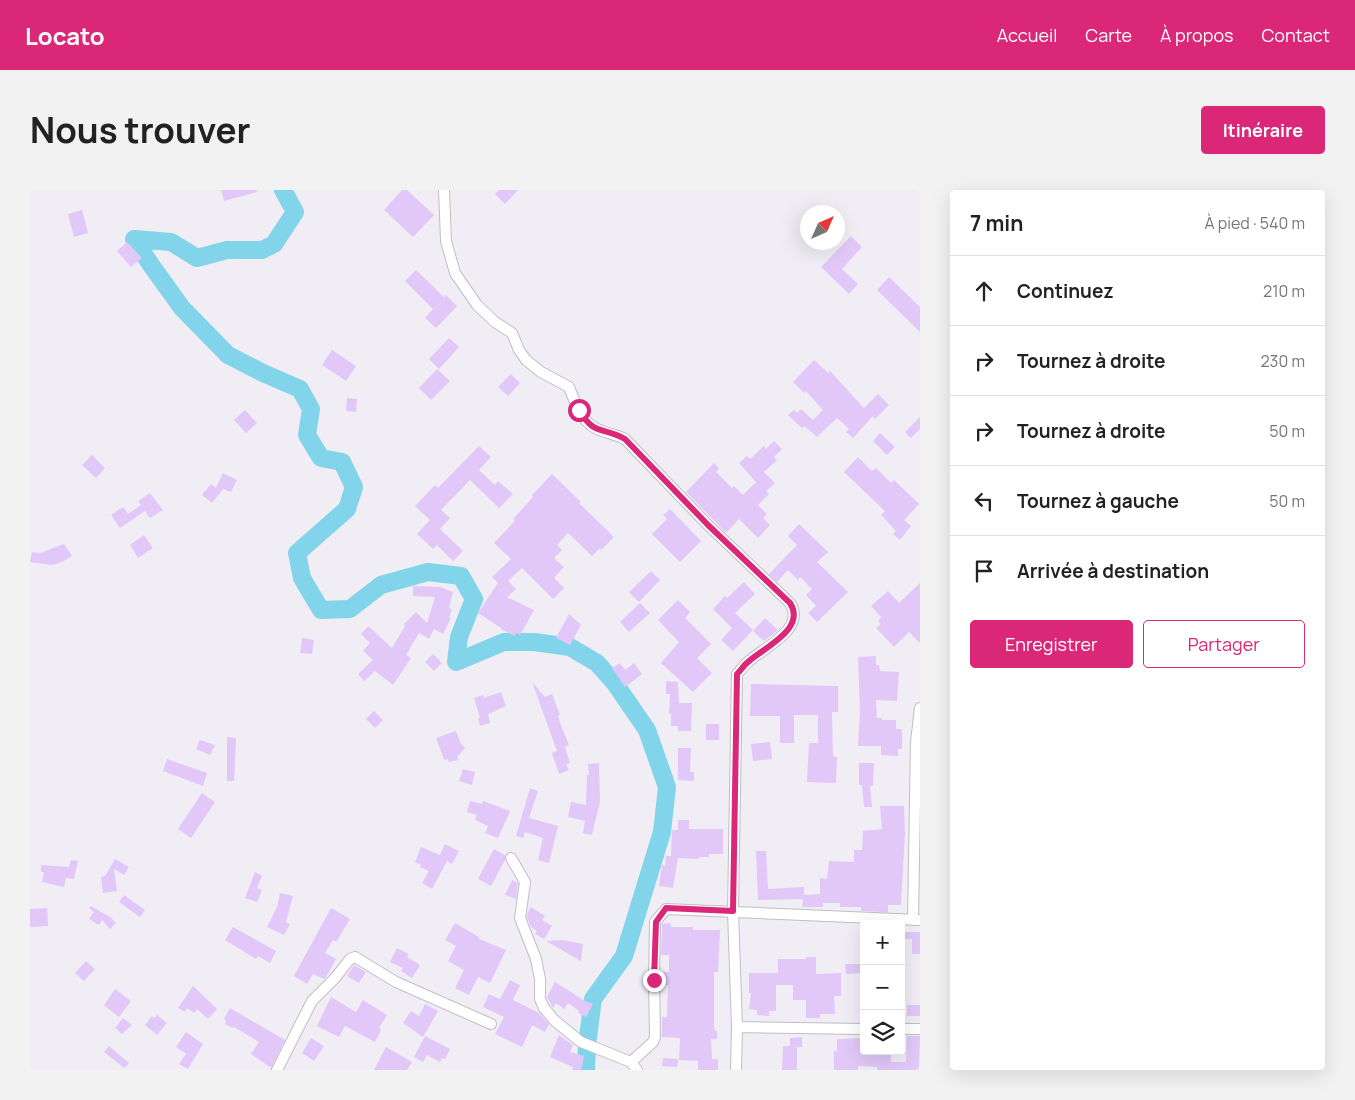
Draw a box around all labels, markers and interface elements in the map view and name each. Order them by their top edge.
text: Locato [25,19,105,52]
text: Accueil [997,23,1057,47]
text: Carte [1085,23,1132,47]
text: À propos [1160,23,1233,47]
text: Contact [1261,23,1330,47]
text: Nous trouver [30,106,251,154]
button: Itinéraire [1201,106,1325,154]
north arrow [800,205,845,250]
text: 7 min [970,209,1023,237]
text: À pied · 540 m [1204,212,1305,234]
icon: ahead [970,277,998,305]
text: Continuez [1017,278,1114,304]
text: 210 m [1263,280,1305,302]
icon: right [970,347,998,375]
text: Tournez à droite [1017,348,1165,374]
text: 230 m [1261,350,1305,372]
route start [568,399,591,422]
icon: right [970,417,998,445]
text: Tournez à droite [1017,418,1165,444]
text: 50 m [1269,420,1305,442]
icon: left [970,487,998,515]
text: Tournez à gauche [1017,488,1179,514]
text: 50 m [1269,490,1305,512]
icon: arrive [970,557,998,585]
text: Arrivée à destination [1017,558,1209,584]
button: Enregistrer [970,620,1133,668]
button: Partager [1143,620,1305,668]
map controls [860,920,905,1055]
button: + [860,920,905,965]
button: − [860,965,905,1010]
route end [643,969,666,992]
button: layers [860,1010,905,1055]

